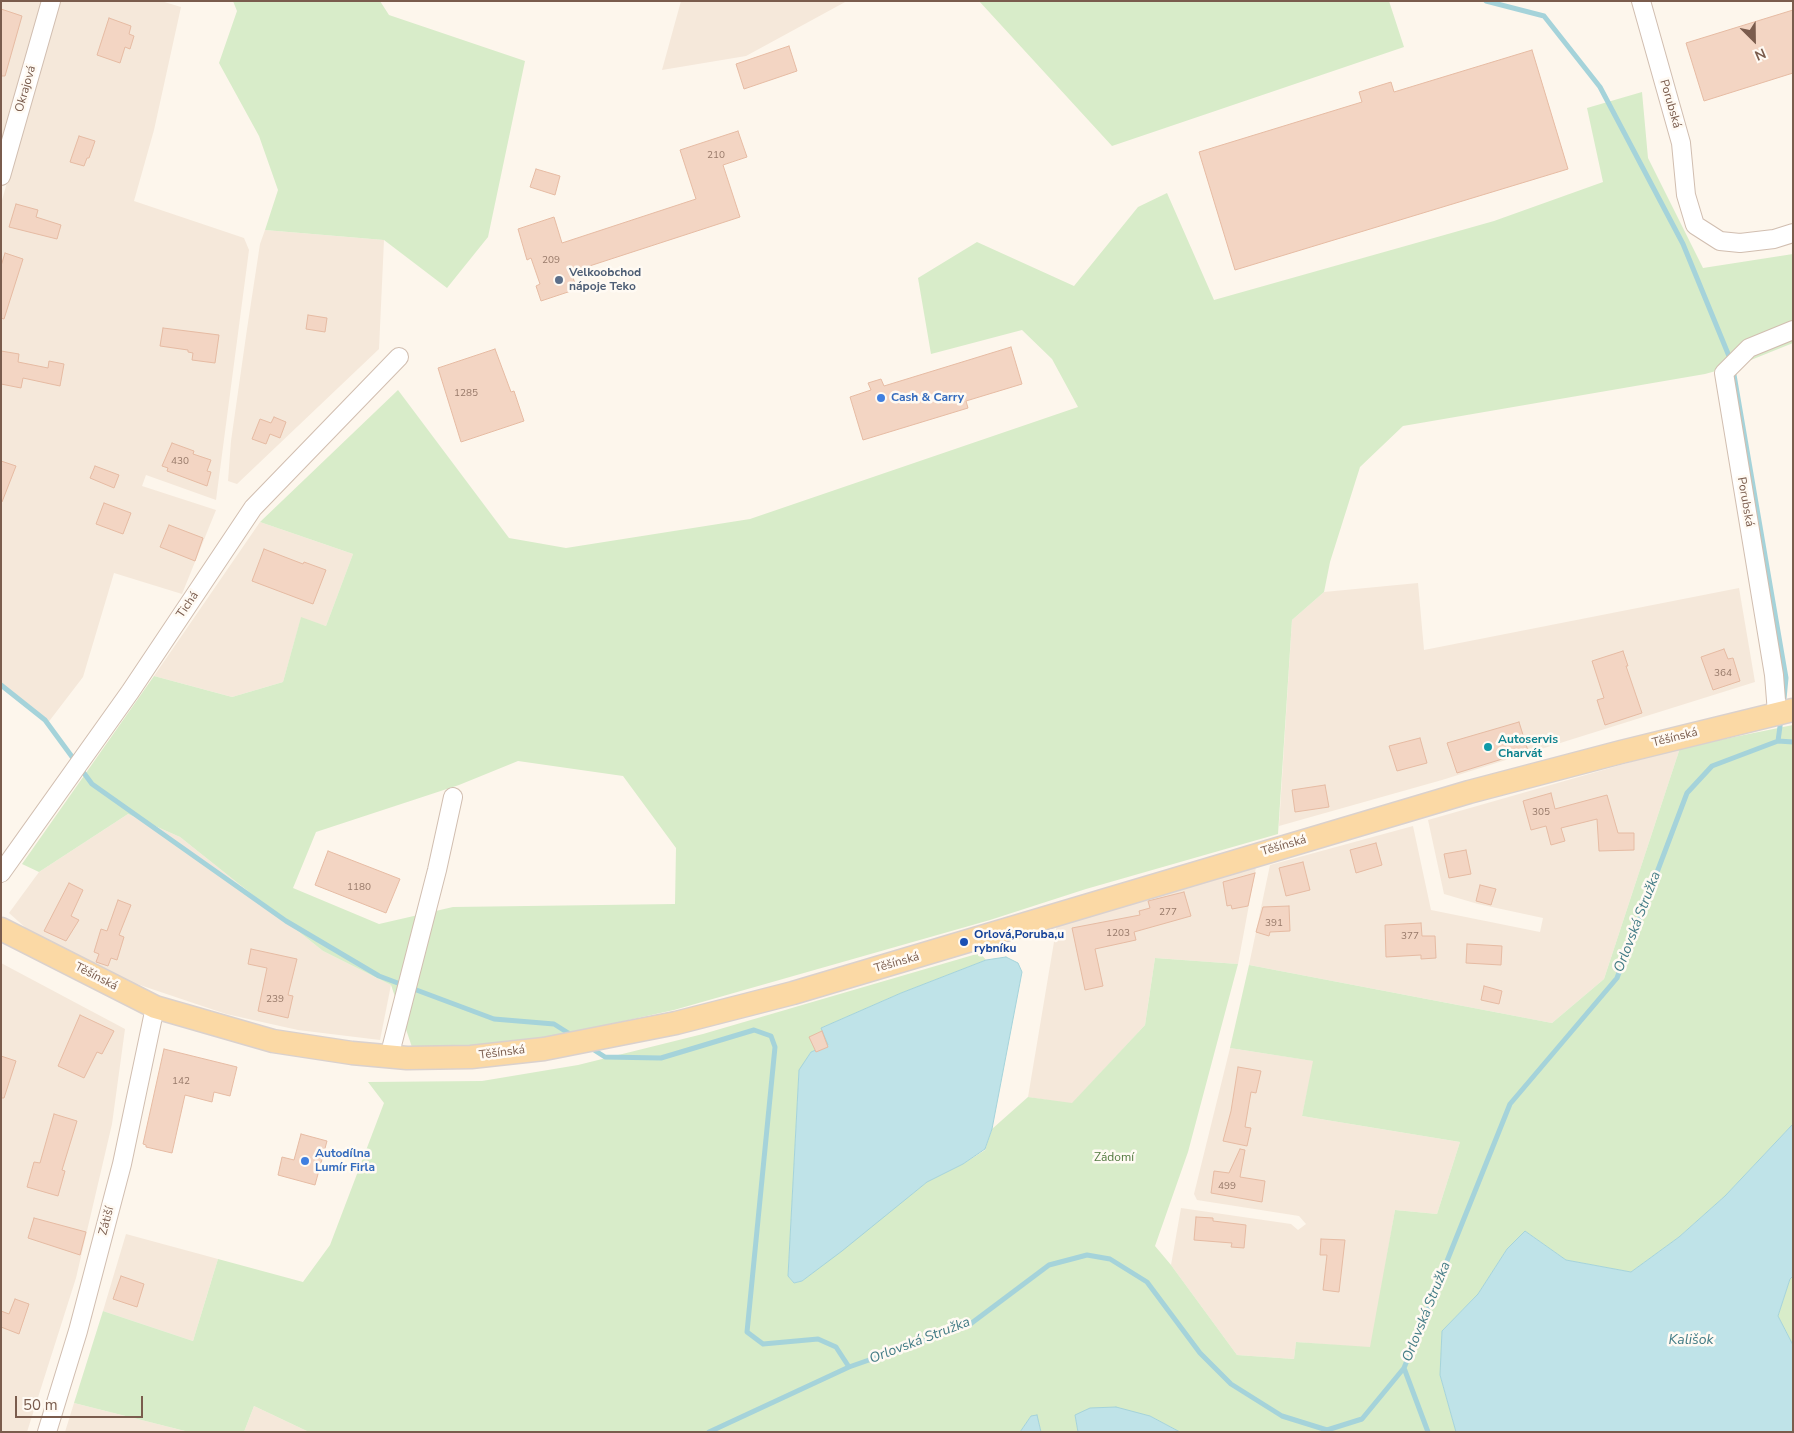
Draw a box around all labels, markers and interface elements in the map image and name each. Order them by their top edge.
north arrow [1729,15,1779,65]
text: N [1752,43,1769,65]
street label: Okrajová [13,64,39,114]
street label: Porubská [1656,78,1684,130]
house number: 210 [707,150,725,162]
house number: 209 [542,255,560,267]
place label: Velkoobchod nápoje Teko [569,266,641,294]
marker: Velkoobchod nápoje Teko [553,274,565,286]
house number: 1285 [454,388,478,400]
place label: Cash & Carry [891,391,964,405]
marker: Cash & Carry [875,392,887,404]
house number: 430 [171,456,189,468]
street label: Porubská [1734,476,1756,528]
street label: Tichá [174,589,202,621]
house number: 364 [1714,668,1732,680]
street label: Těšínská [1651,725,1699,751]
place label: Autoservis Charvát [1498,733,1558,761]
marker: Autoservis Charvát [1482,741,1494,753]
house number: 305 [1532,807,1550,819]
street label: Těšínská [1260,833,1308,859]
water label: Orlovská Stružka [1611,869,1665,975]
house number: 1180 [347,882,371,894]
house number: 277 [1159,907,1177,919]
house number: 391 [1265,918,1283,930]
place label: Orlová,Poruba,u rybníku [974,928,1064,956]
house number: 1203 [1106,928,1130,940]
house number: 377 [1401,931,1419,943]
marker: Orlová,Poruba,u rybníku [958,936,970,948]
street label: Těšínská [873,950,921,976]
street label: Těšínská [72,960,120,994]
house number: 239 [266,994,284,1006]
street label: Těšínská [478,1043,526,1063]
house number: 142 [172,1076,190,1088]
place label: Autodílna Lumír Firla [315,1147,375,1175]
park label: Zádomí [1094,1151,1134,1165]
marker: Autodílna Lumír Firla [299,1155,311,1167]
house number: 499 [1218,1181,1236,1193]
street label: Zátiší [96,1205,118,1237]
water label: Orlovská Stružka [1399,1260,1455,1364]
water label: Orlovská Stružka [867,1314,973,1368]
water label: Kališok [1668,1333,1714,1349]
scale bar [18,1386,145,1418]
text: 50 m [23,1395,58,1415]

